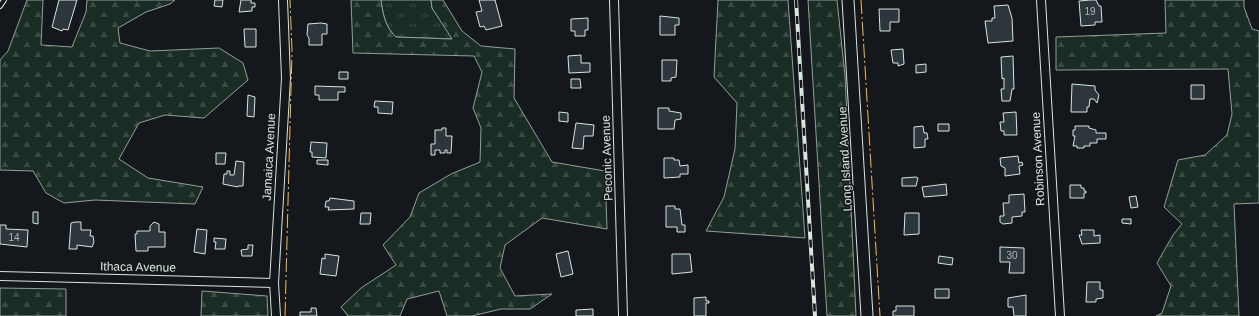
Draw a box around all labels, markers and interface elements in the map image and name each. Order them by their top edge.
house number: 19 [1084,6,1096,17]
street label: Long Island Avenue [835,106,855,212]
street label: Robinson Avenue [1029,111,1047,206]
street label: Jamaica Avenue [260,112,278,201]
street label: Peconic Avenue [598,115,615,201]
house number: 14 [8,232,20,243]
house number: 30 [1006,250,1018,261]
street label: Ithaca Avenue [100,259,176,275]

